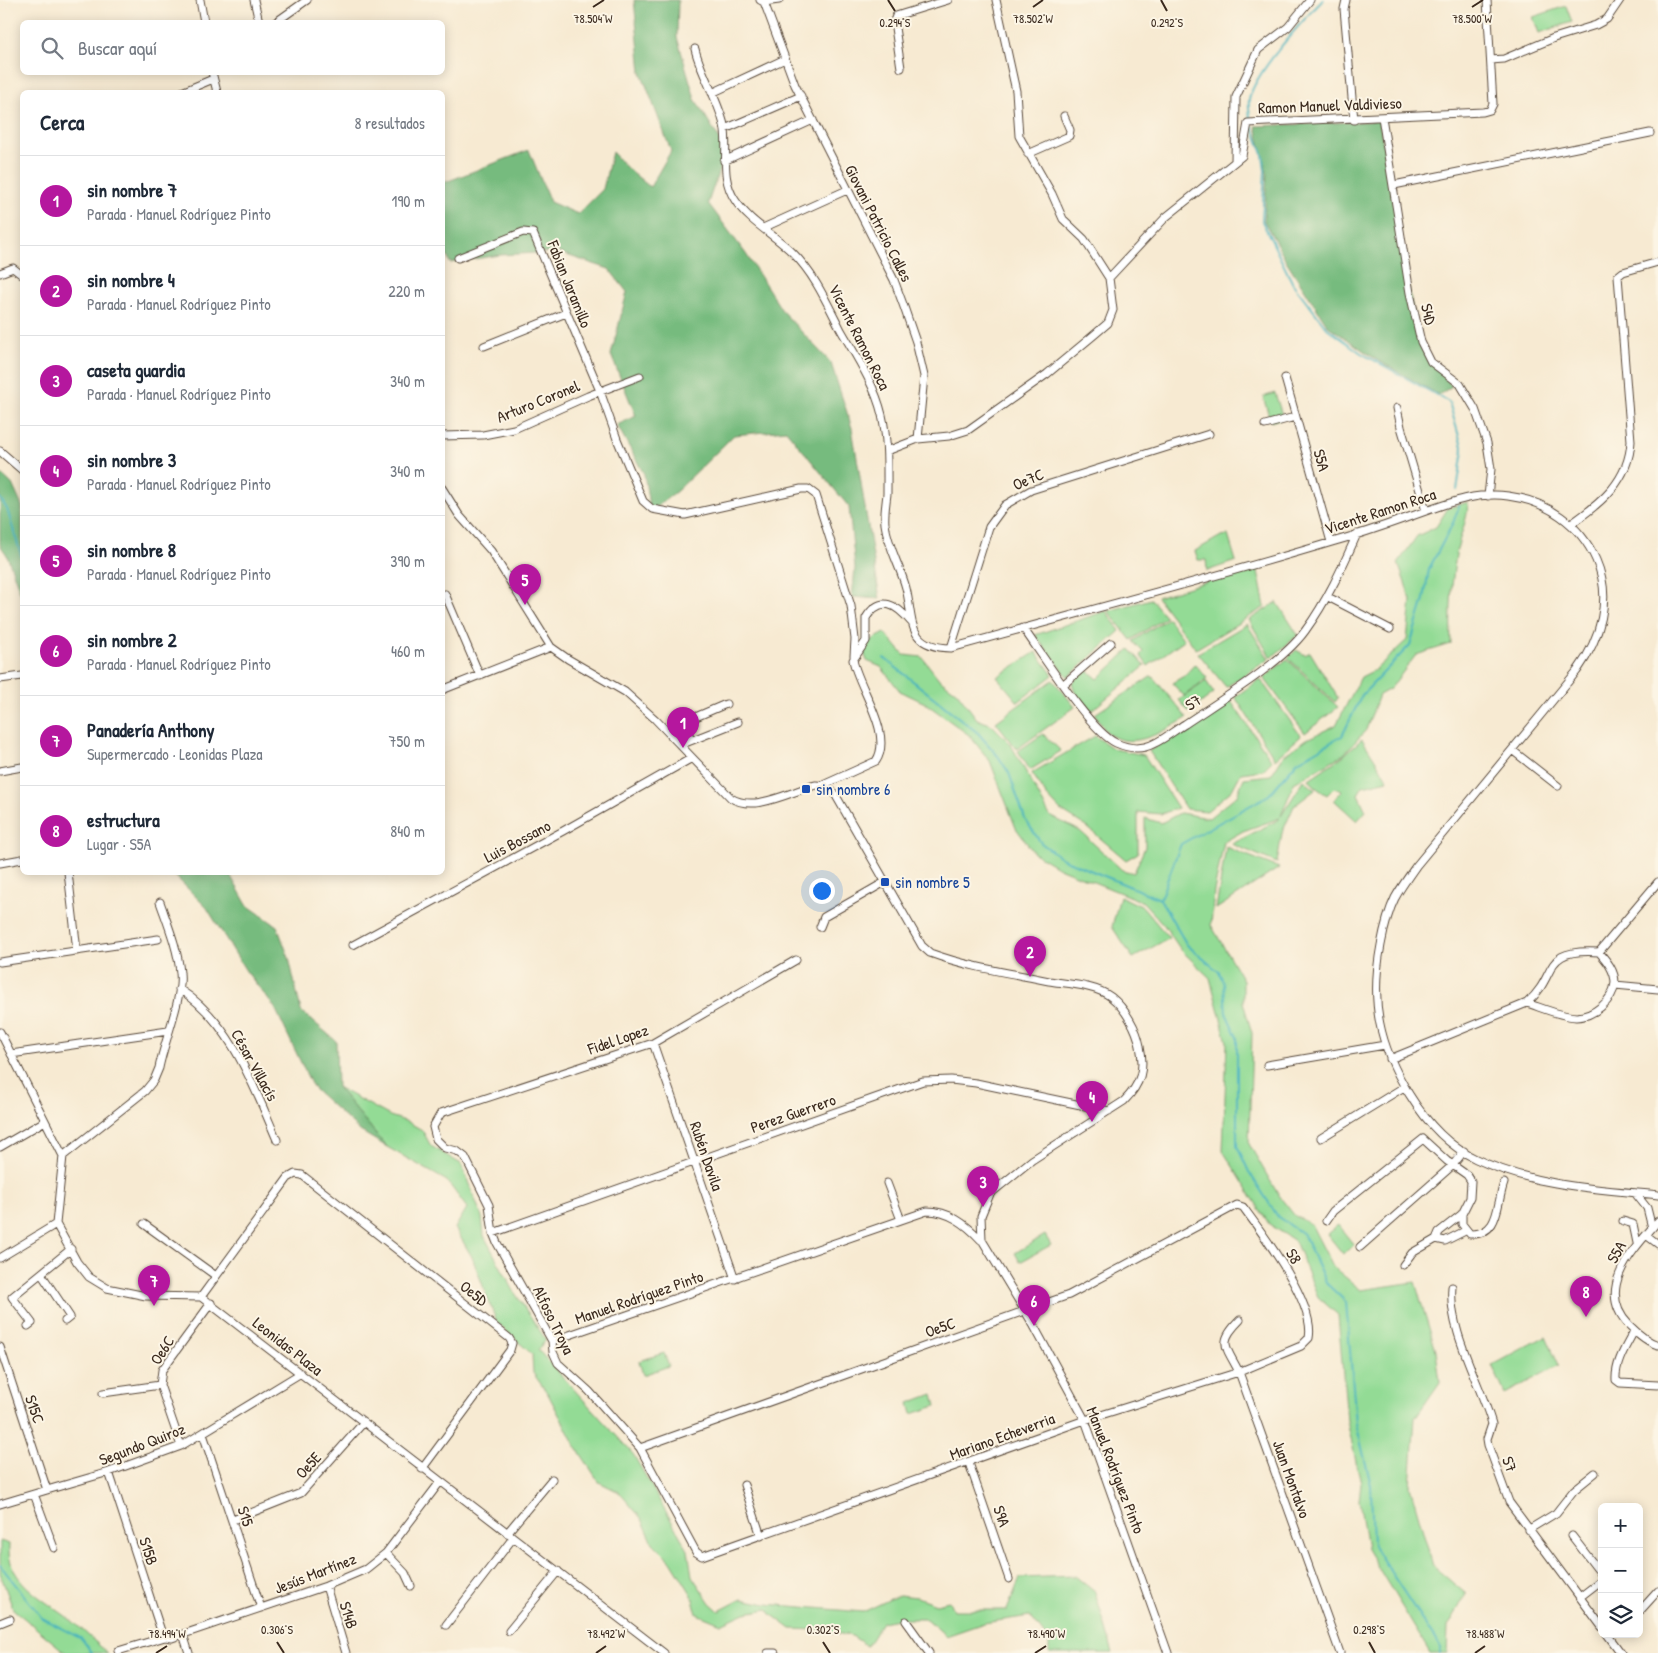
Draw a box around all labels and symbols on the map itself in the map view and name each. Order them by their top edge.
text: 78.504°W [574,10,613,27]
text: 78.502°W [1013,10,1054,27]
text: 78.500°W [1452,10,1492,27]
text: 0.294°S [880,14,911,31]
text: 0.292°S [1151,14,1183,31]
street label: Ramon Manuel Valdivieso [1258,91,1403,119]
street label: Giovani Patricio Calles [840,161,918,285]
street label: Fabian Jaramillo [542,236,598,331]
street label: Vicente Ramon Roca [824,280,896,394]
street label: S4D [1416,301,1442,327]
street label: Arturo Coronel [493,374,584,428]
street label: S5A [1308,446,1336,474]
street label: Oe7C [1009,463,1047,495]
street label: Vicente Ramon Roca [1321,483,1439,539]
pin: 5 [509,564,541,605]
street label: S7 [1181,689,1205,715]
pin: 1 [667,707,699,748]
place label: sin nombre 6 [816,778,890,800]
marker: sin nombre 6 [800,783,812,795]
street label: Luis Bossano [480,814,555,868]
place label: sin nombre 5 [895,871,970,893]
marker: sin nombre 5 [879,876,891,888]
your location [809,878,835,904]
pin: 2 [1014,936,1046,977]
street label: Fidel Lopez [584,1018,651,1060]
street label: César Villacís [226,1025,284,1105]
pin: 4 [1076,1081,1108,1122]
street label: Perez Guerrero [747,1088,839,1138]
street label: Rubén Davila [685,1118,729,1194]
pin: 3 [967,1166,999,1207]
street label: S5A [1601,1237,1631,1267]
street label: S8 [1281,1244,1307,1268]
pin: 7 [138,1265,170,1306]
street label: Manuel Rodríguez Pinto [572,1265,707,1329]
street label: Oe5D [456,1275,493,1311]
pin: 8 [1570,1276,1602,1317]
street label: Alfoso Troya [528,1282,580,1358]
pin: 6 [1018,1285,1050,1326]
street label: Leonidas Plaza [248,1312,328,1380]
street label: Oe5C [922,1312,958,1342]
street label: Oe6C [145,1331,180,1369]
street label: S15C [20,1392,50,1426]
street label: Manuel Rodríguez Pinto [1082,1403,1151,1537]
street label: Mariano Echeverria [946,1407,1058,1465]
street label: Segundo Quiroz [96,1417,188,1471]
street label: Juan Montalvo [1268,1437,1316,1522]
street label: Oe5E [290,1447,326,1483]
street label: S7 [1497,1453,1523,1475]
street label: S9A [988,1502,1016,1530]
street label: S15 [232,1503,260,1529]
street label: S15B [134,1534,164,1568]
street label: Jesús Martínez [271,1547,359,1599]
street label: S14B [334,1599,364,1631]
text: 0.306°S [261,1621,293,1638]
text: 0.302°S [807,1621,840,1638]
text: 0.298°S [1353,1621,1385,1638]
text: 78.494°W [148,1625,186,1642]
text: 78.492°W [587,1625,626,1642]
text: 78.490°W [1027,1625,1066,1642]
text: 78.488°W [1466,1625,1505,1642]

